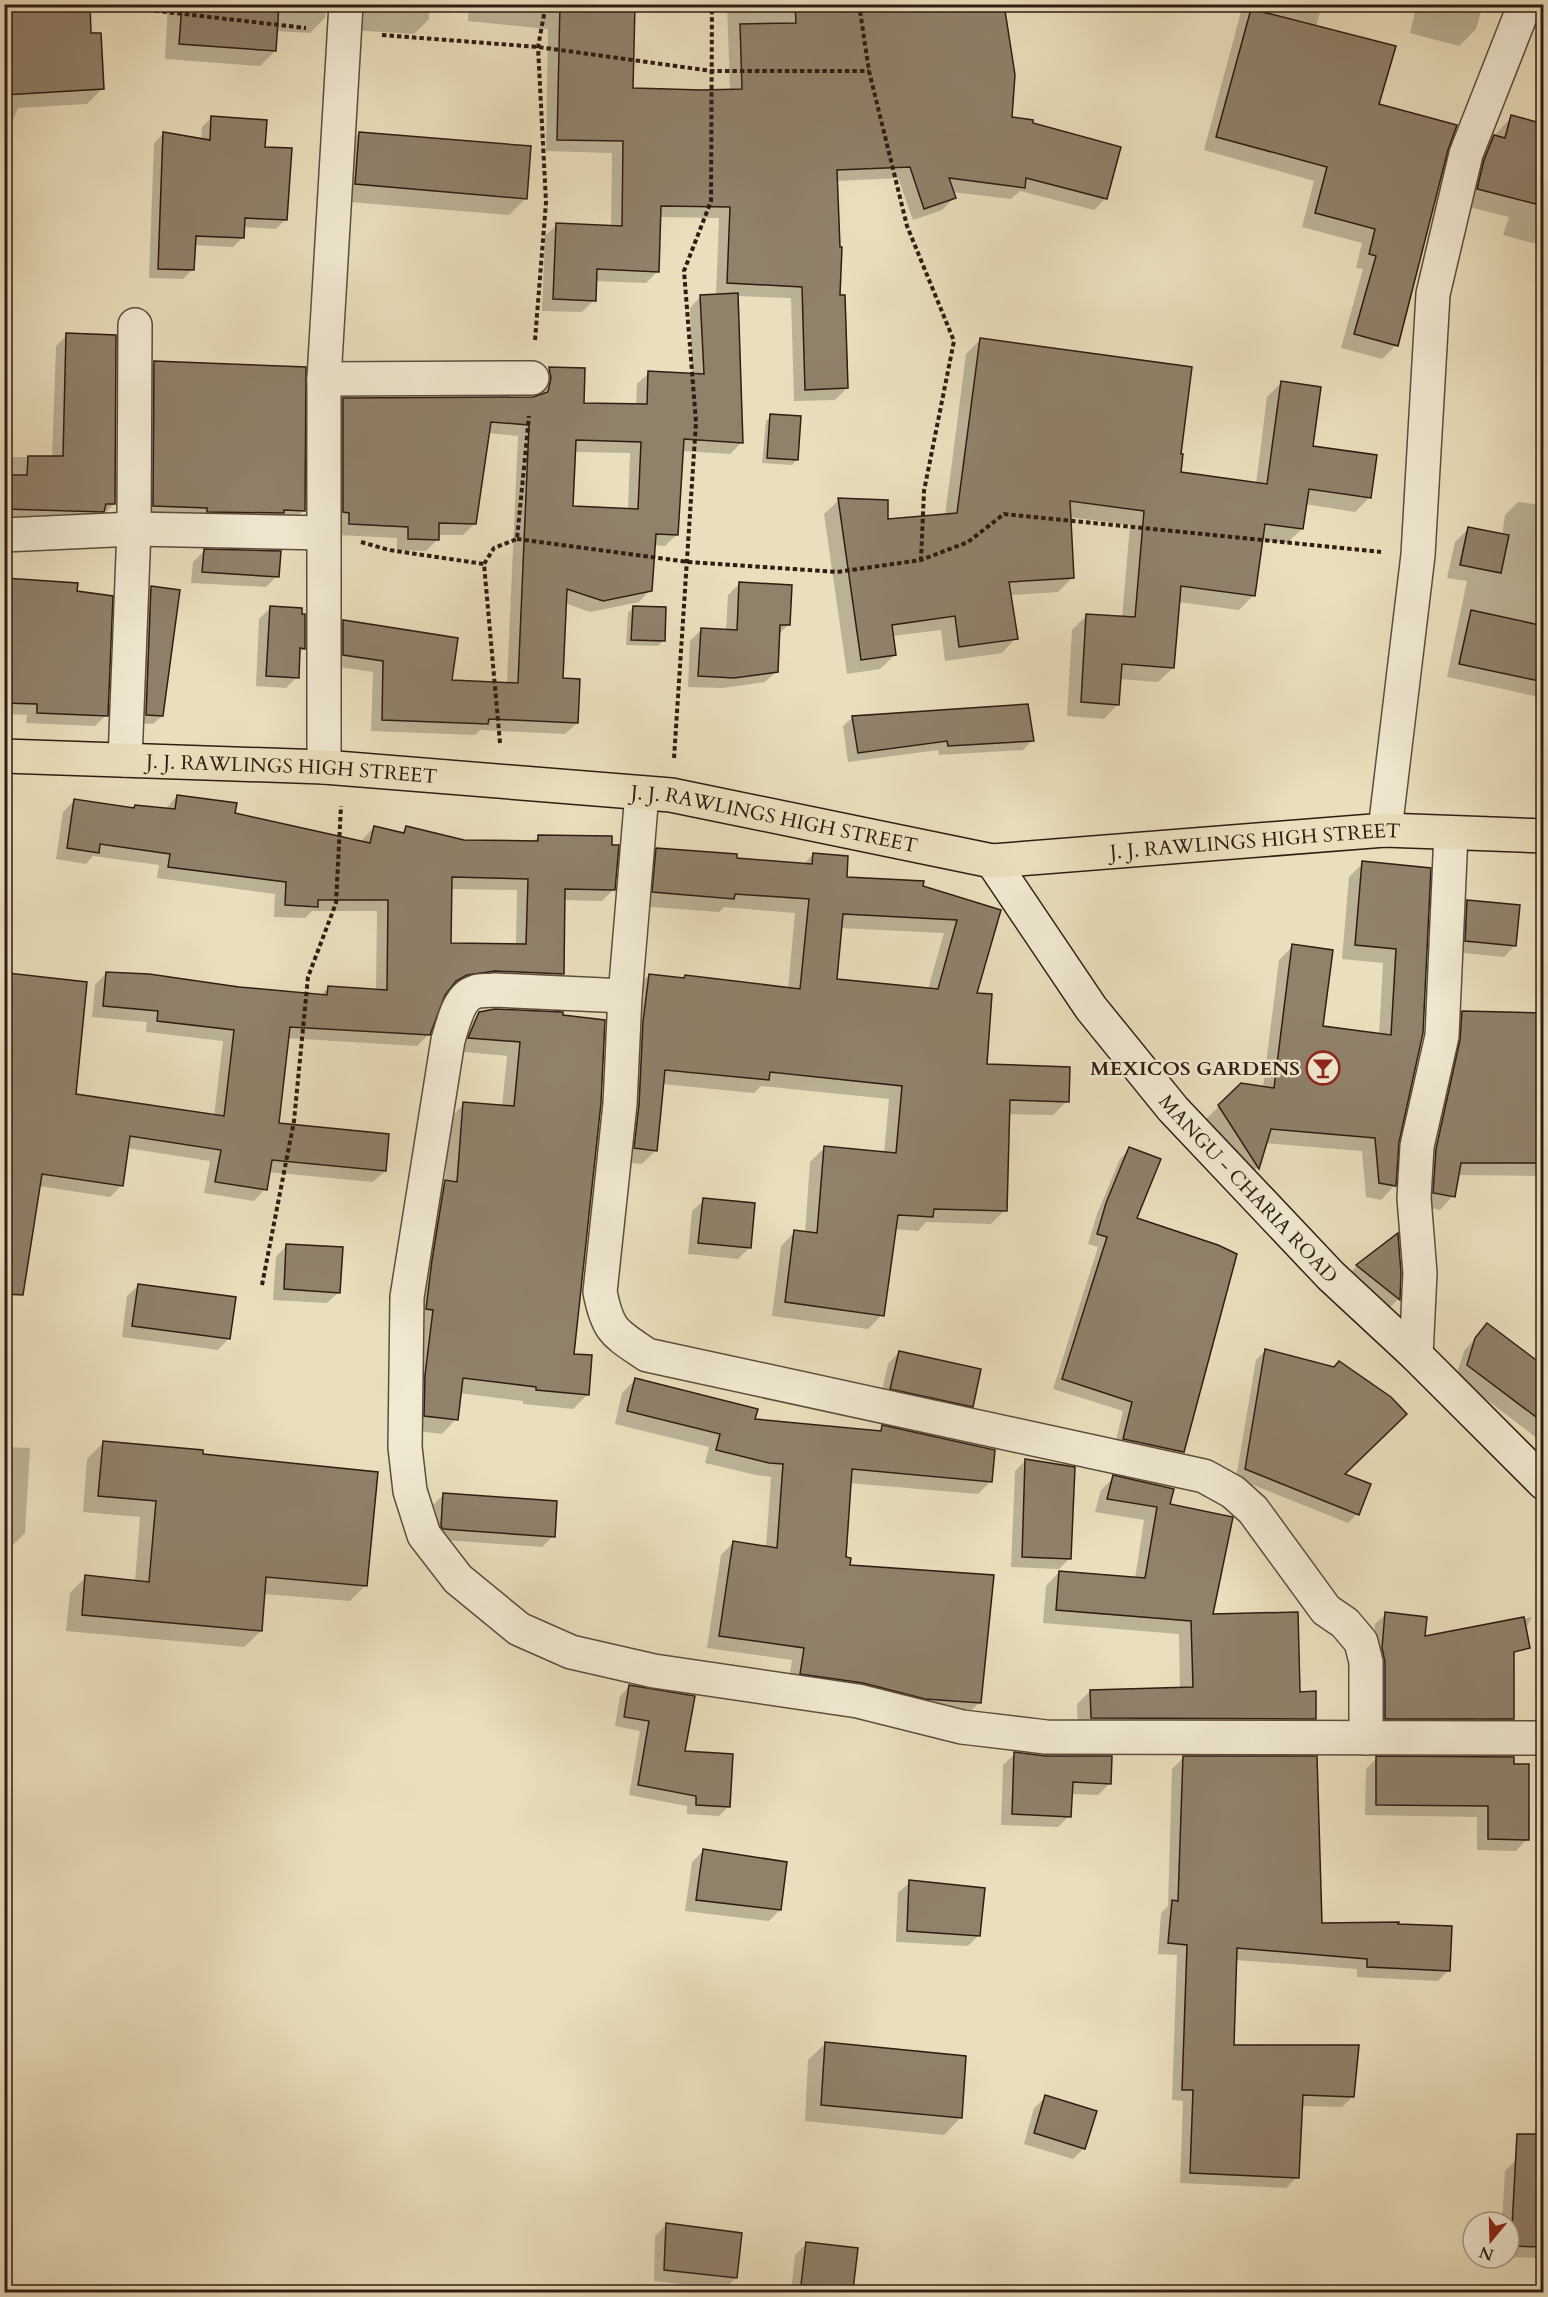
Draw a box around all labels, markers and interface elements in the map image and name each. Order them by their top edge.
street label: J. J. RAWLINGS HIGH STREET [143,748,438,790]
street label: J. J. RAWLINGS HIGH STREET [627,779,920,859]
street label: J. J. RAWLINGS HIGH STREET [1106,817,1401,866]
bar icon: MEXICOS GARDENS [1305,1050,1341,1086]
place label: MEXICOS GARDENS [1090,1055,1300,1082]
street label: MANGU - CHARIA ROAD [1152,1089,1344,1289]
north arrow [1461,2210,1521,2270]
text: N [1476,2241,1497,2266]

